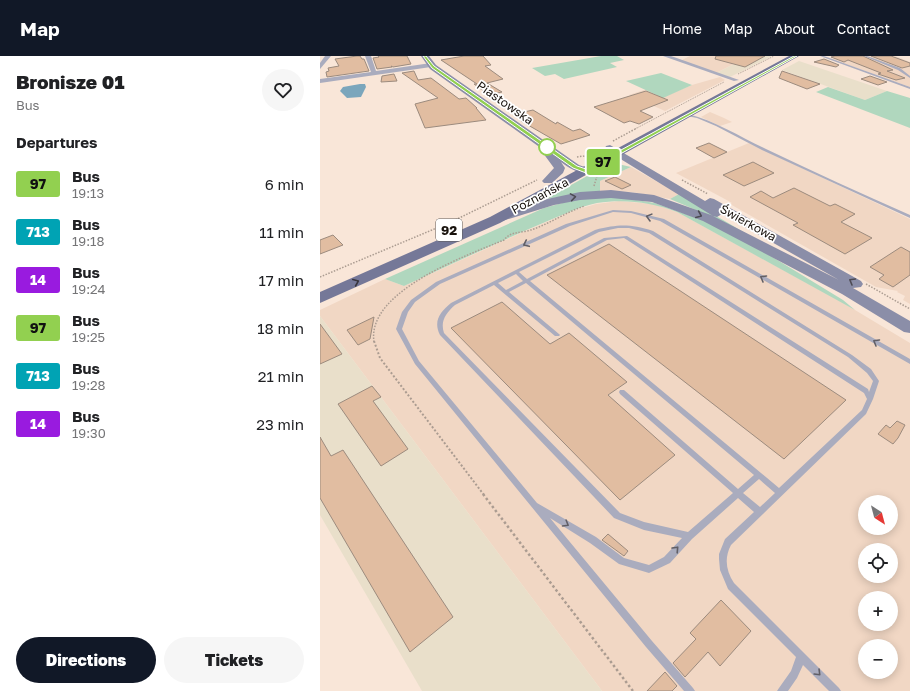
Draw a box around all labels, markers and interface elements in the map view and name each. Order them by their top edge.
text: Map [20,17,60,40]
text: Home [662,20,702,37]
text: Map [724,20,752,37]
text: About [774,20,815,37]
text: Contact [837,20,890,37]
button: heart [262,69,304,111]
text: Bronisze 01 [16,70,124,93]
street label: Piastowska [474,78,536,128]
text: Bus [16,97,39,113]
text: Departures [16,133,97,151]
unlabelled marker [538,138,556,156]
line badge: 97 [585,149,621,175]
text: 97 [595,153,611,170]
text: Bus [72,167,100,185]
street label: Poznańska [509,174,571,217]
text: 97 [30,175,46,192]
text: 6 min [265,175,304,193]
text: 19:13 [72,185,104,201]
one-way arrow [570,193,576,202]
street label: Świerkowa [717,201,779,244]
one-way arrow [695,210,703,218]
one-way arrow [646,213,653,222]
text: Bus [72,215,100,233]
road number: 92 [436,219,462,241]
text: 713 [26,223,50,240]
text: 11 min [259,223,304,241]
text: 19:18 [72,233,104,249]
one-way arrow [522,239,530,247]
text: Bus [72,263,100,281]
text: 14 [30,271,46,288]
text: 17 min [259,271,304,289]
one-way arrow [760,275,767,283]
one-way arrow [351,279,359,287]
one-way arrow [849,279,856,286]
text: 19:24 [72,281,106,297]
text: Bus [72,311,100,329]
text: 97 [30,319,46,336]
text: 18 min [257,319,304,337]
text: 19:25 [72,329,105,345]
one-way arrow [873,340,880,347]
text: Bus [72,359,100,377]
text: 713 [26,367,50,384]
text: 21 min [258,367,304,385]
text: 19:28 [72,377,106,393]
text: Bus [72,407,100,425]
text: 14 [30,415,46,432]
text: 23 min [256,415,304,433]
text: 19:30 [72,425,106,441]
north arrow [858,495,898,535]
map controls [858,495,898,679]
one-way arrow [562,519,569,526]
button: locate [858,543,898,583]
one-way arrow [672,547,679,554]
button: + [858,591,898,631]
button: Directions [16,637,156,683]
button: Tickets [164,637,304,683]
button: − [858,639,898,679]
one-way arrow [813,669,821,676]

